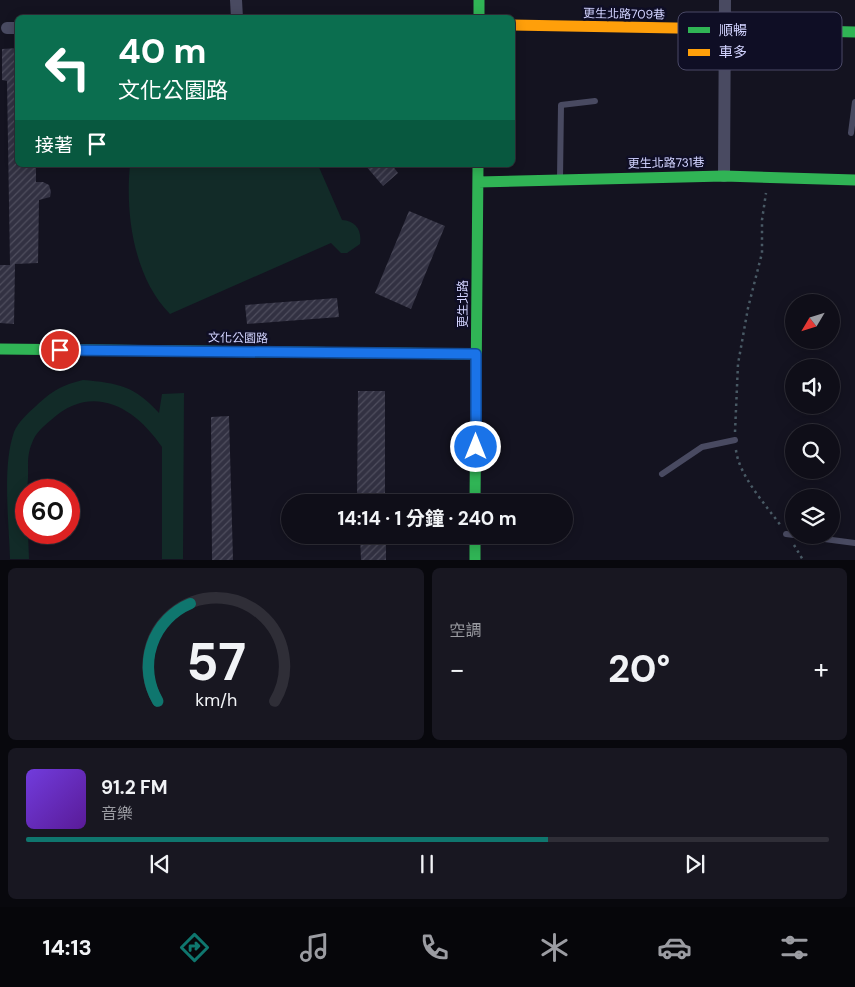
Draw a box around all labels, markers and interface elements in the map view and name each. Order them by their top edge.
street label: 更生北路709巷 [583,5,665,23]
legend [678,12,842,70]
text: 順暢 [719,21,747,39]
text: 40 m [118,28,207,74]
icon: left [35,35,100,100]
text: 車多 [719,43,747,61]
text: 文化公園路 [118,76,228,105]
icon: arrive [83,130,111,158]
text: 接著 [35,133,73,158]
street label: 更生北路731巷 [627,154,705,172]
street label: 更生北路 [455,280,471,328]
north arrow [785,294,840,349]
map controls [785,294,840,544]
pin [39,329,81,371]
street label: 文化公園路 [208,329,268,347]
icon: arrive [46,336,74,364]
button: sound [785,359,840,414]
position arrow [449,420,501,472]
button: search [785,424,840,479]
speed limit sign: 60 [15,479,80,544]
button: layers [785,489,840,544]
text: 14:14 · 1 分鐘 · 240 m [337,506,517,531]
text: 空調 [450,620,482,641]
text: 57 [186,628,246,696]
text: 20° [608,644,670,694]
text: − [450,651,465,688]
text: + [814,651,829,688]
text: km/h [195,688,237,712]
text: 91.2 FM [101,775,167,800]
text: 音樂 [101,803,133,824]
icon: previous [146,850,174,878]
icon: pause [413,850,441,878]
icon: next [681,850,709,878]
icon: directions [177,930,212,965]
icon: music [297,930,332,965]
icon: phone [417,930,452,965]
icon: climate [537,930,572,965]
icon: car [657,930,692,965]
icon: filters [777,930,812,965]
text: 14:13 [43,933,92,962]

